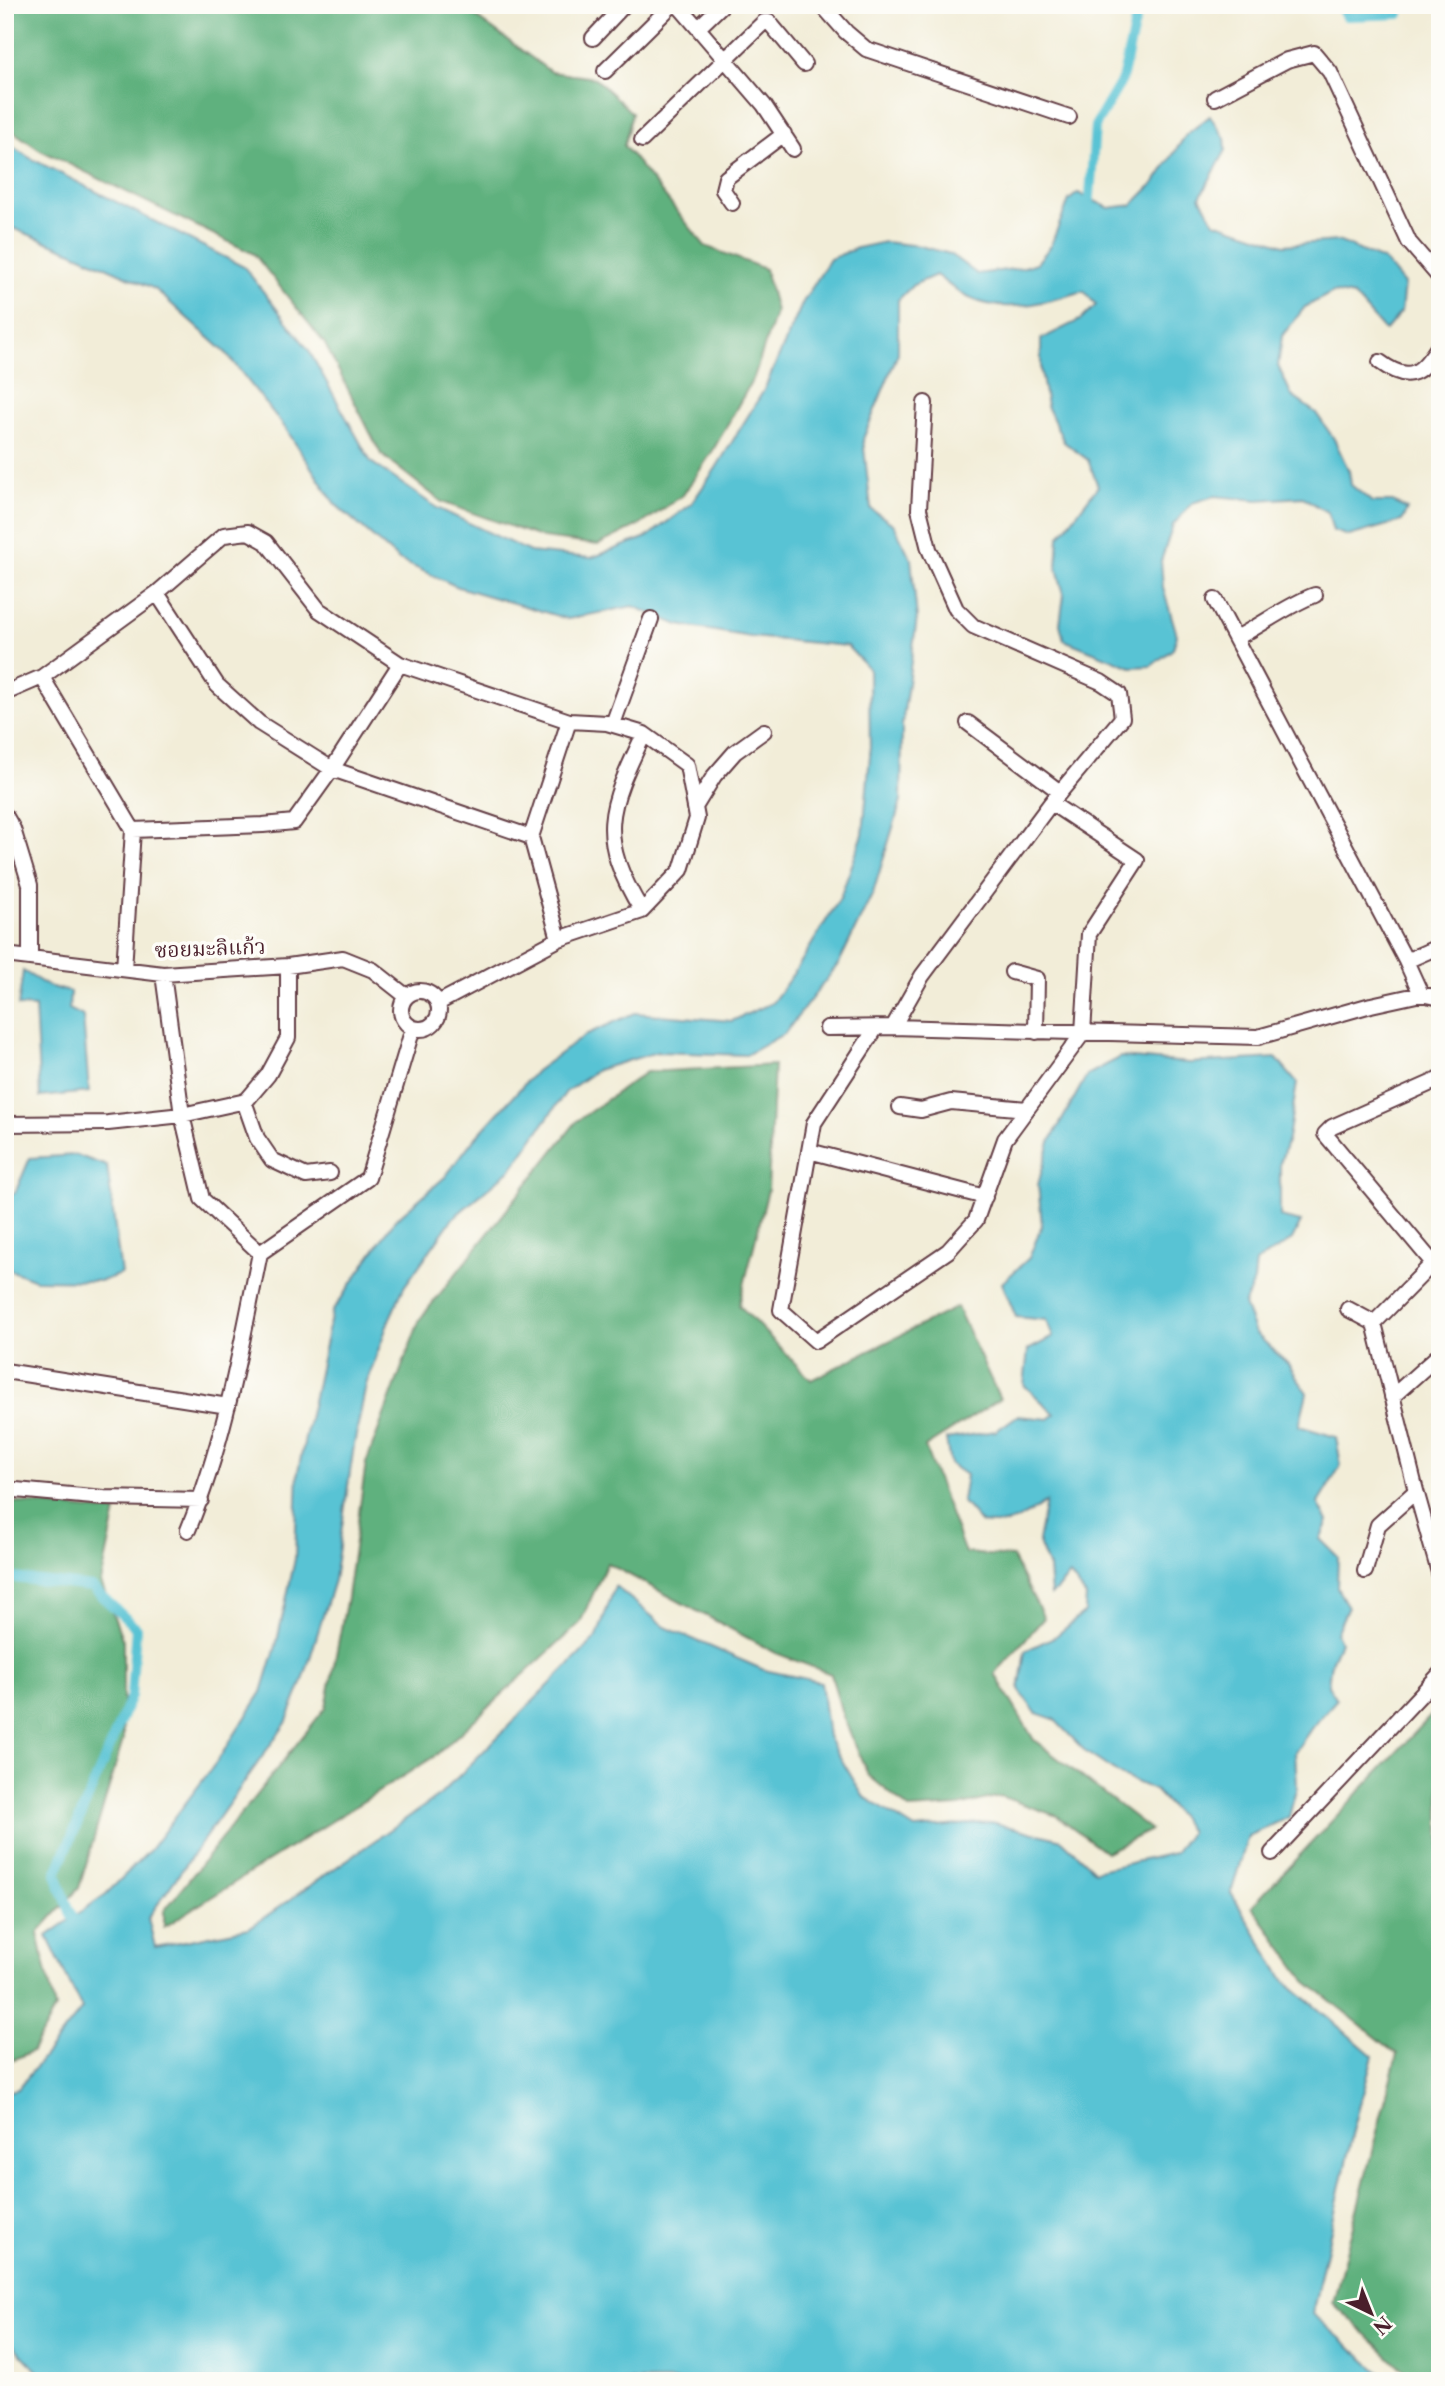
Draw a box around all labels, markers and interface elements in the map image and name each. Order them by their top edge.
street label: ซอยมะลิแก้ว [154,934,266,962]
north arrow [1336,2278,1406,2348]
text: N [1368,2311,1396,2339]

